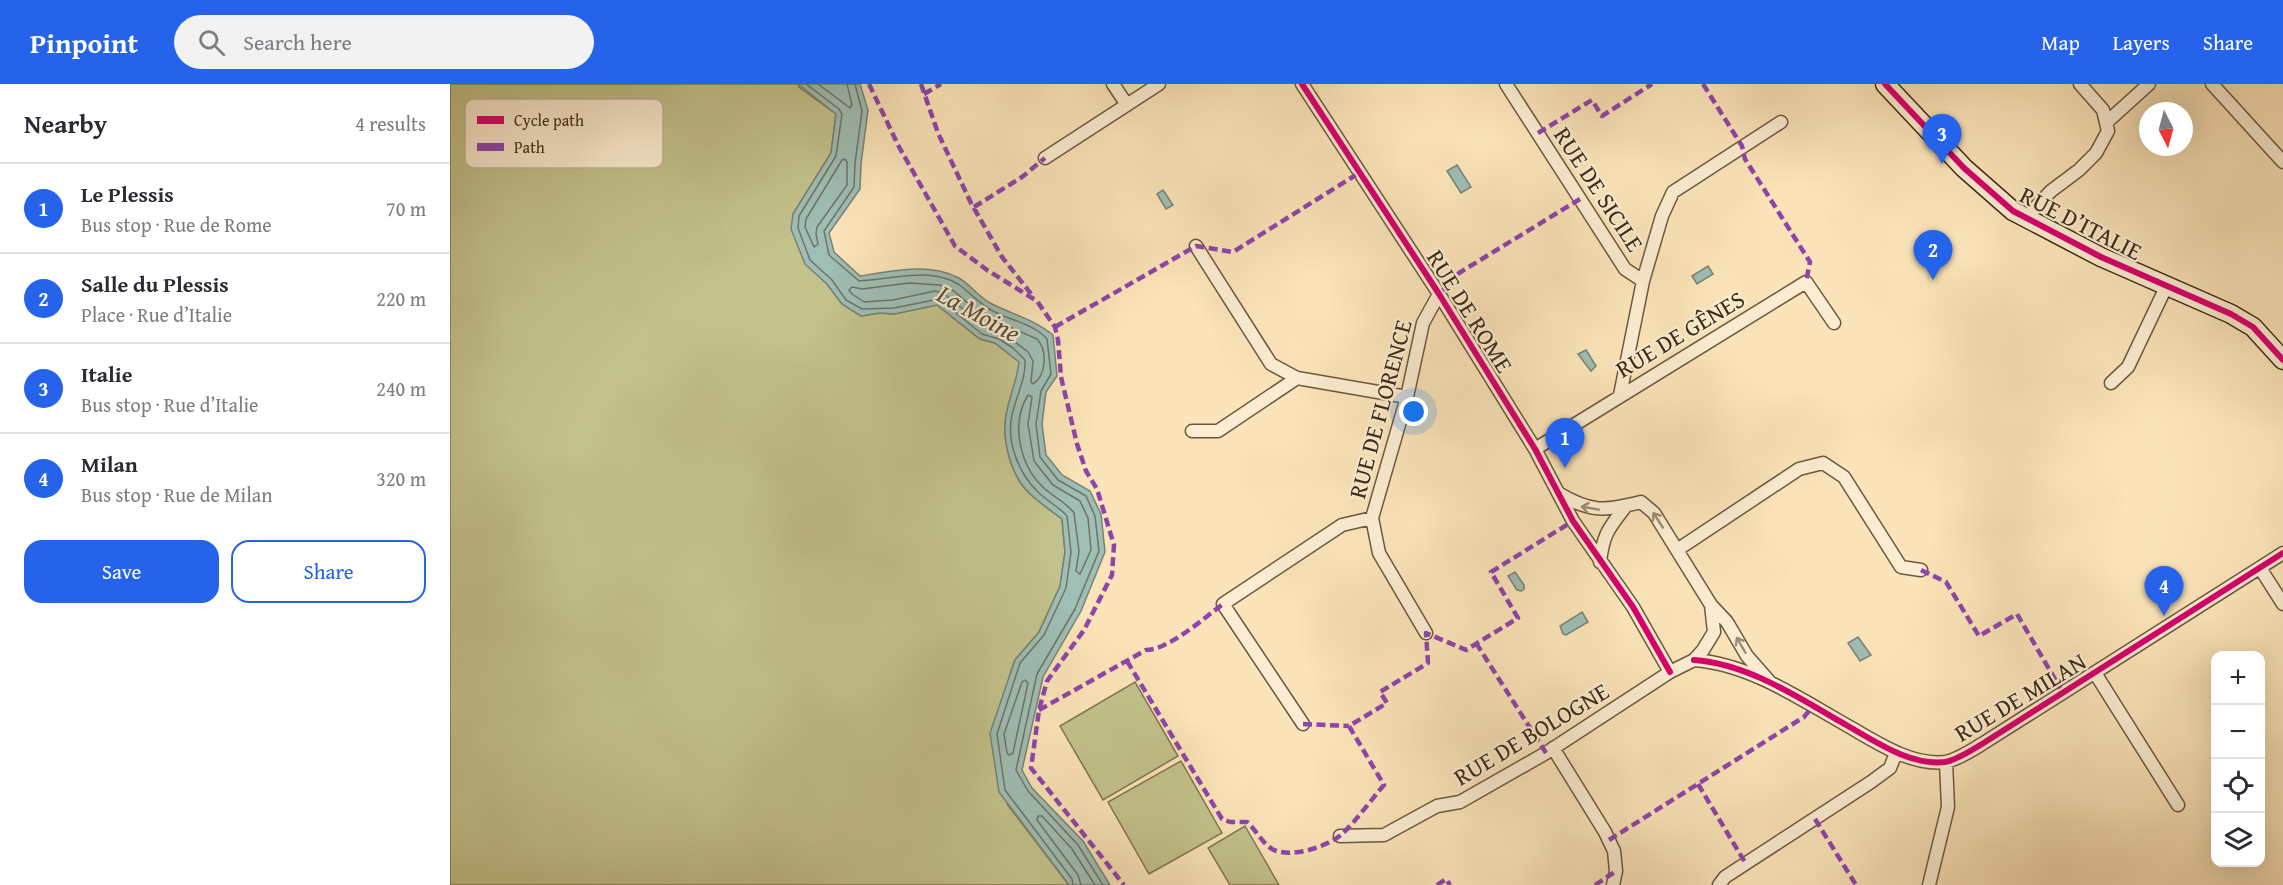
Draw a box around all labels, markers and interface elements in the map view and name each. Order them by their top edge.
search box [174,15,594,69]
text: Pinpoint [30,22,138,63]
icon: search [195,26,228,59]
text: Search here [243,26,352,58]
text: Map [2041,27,2080,58]
text: Layers [2113,27,2170,58]
text: Share [2203,27,2253,58]
legend [465,99,663,168]
north arrow [2139,102,2193,156]
text: Nearby [24,104,107,143]
text: Cycle path [514,108,584,132]
text: 4 results [355,109,426,138]
pin: 3 [1922,115,1962,164]
street label: RUE DE SICILE [1546,120,1652,258]
text: Path [514,135,545,159]
street label: RUE D’ITALIE [2014,177,2148,269]
text: Le Plessis [81,178,174,210]
text: 1 [38,194,49,223]
text: 70 m [386,194,426,223]
text: Bus stop · Rue de Rome [81,210,272,239]
pin: 2 [1914,230,1952,280]
street label: RUE DE ROME [1418,243,1522,379]
text: Salle du Plessis [81,268,229,300]
water label: La Moine [929,274,1028,352]
street label: RUE DE GÊNES [1609,282,1751,386]
text: 2 [38,284,49,313]
text: 220 m [376,284,426,313]
text: Place · Rue d’Italie [81,300,232,329]
street label: RUE DE FLORENCE [1339,316,1421,502]
text: Italie [81,358,132,390]
text: 3 [38,374,49,403]
text: 240 m [376,374,426,403]
text: Bus stop · Rue d’Italie [81,390,259,419]
your location [1399,397,1428,426]
pin: 1 [1546,418,1584,468]
text: Milan [81,448,138,480]
text: 4 [38,464,49,493]
text: 320 m [376,464,426,493]
text: Bus stop · Rue de Milan [81,480,273,509]
one-way arrow [1581,502,1601,513]
one-way arrow [1652,512,1664,529]
button: Save [24,540,219,603]
button: Share [231,540,426,603]
pin: 4 [2144,566,2184,616]
one-way arrow [1734,637,1746,654]
street label: RUE DE MILAN [1948,644,2093,750]
map controls [2211,651,2265,867]
button: + [2211,651,2265,705]
street label: RUE DE BOLOGNE [1447,674,1615,794]
button: − [2211,705,2265,759]
button: locate [2211,759,2265,813]
button: layers [2211,813,2265,867]

